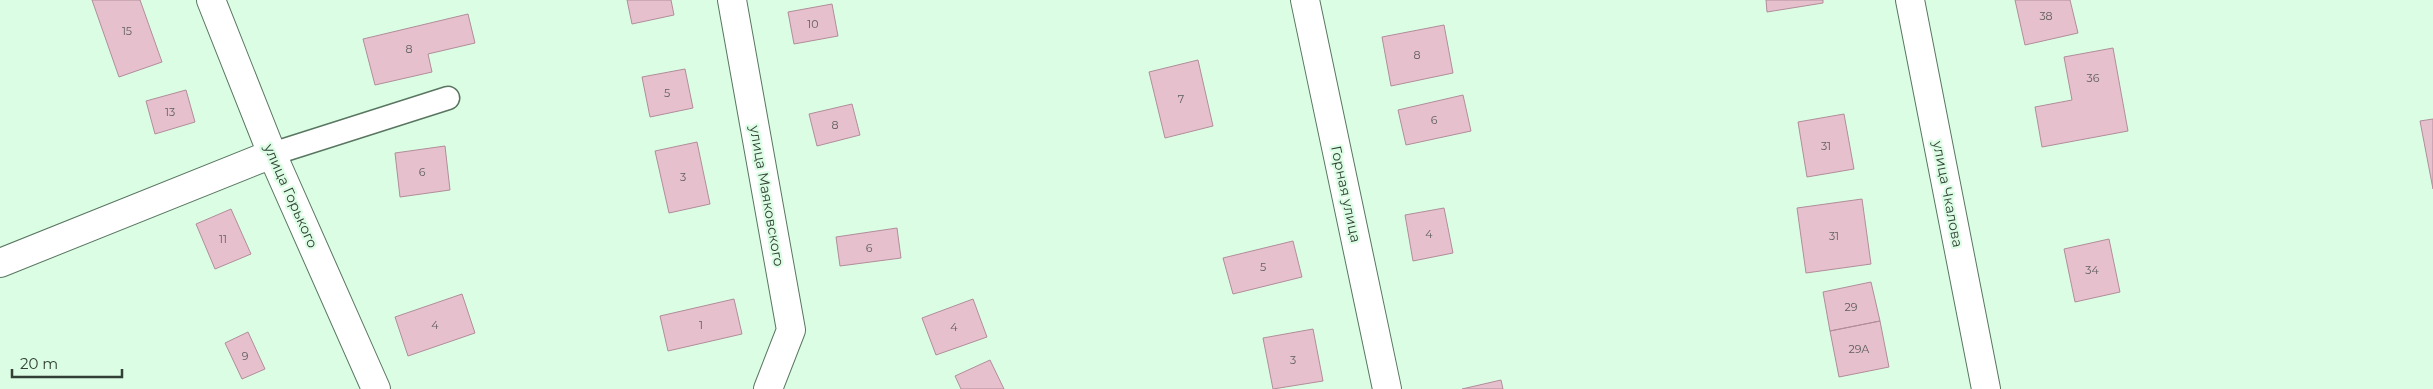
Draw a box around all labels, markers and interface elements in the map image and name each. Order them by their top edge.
house number: 38 [2039,9,2053,23]
house number: 10 [807,17,819,31]
house number: 15 [122,24,132,38]
house number: 8 [405,42,413,56]
house number: 8 [1413,48,1421,62]
house number: 36 [2087,71,2100,85]
house number: 5 [664,86,670,100]
house number: 7 [1178,92,1184,106]
house number: 13 [165,105,175,119]
house number: 6 [1431,113,1438,127]
house number: 8 [831,118,839,132]
street label: улица Маяковского [746,123,788,268]
street label: улица Чкалова [1929,138,1967,249]
house number: 31 [1821,139,1831,153]
street label: улица Горького [260,140,322,251]
street label: Горная улица [1327,144,1365,244]
house number: 6 [419,165,426,179]
house number: 3 [680,170,686,184]
house number: 4 [1425,227,1433,241]
house number: 31 [1829,229,1839,243]
house number: 11 [219,232,227,246]
house number: 6 [866,241,873,255]
house number: 5 [1260,260,1266,274]
house number: 34 [2085,263,2099,277]
house number: 29 [1845,300,1858,314]
house number: 4 [431,318,439,332]
house number: 1 [699,318,703,332]
house number: 4 [950,320,958,334]
house number: 29А [1848,342,1870,356]
scale bar [12,346,122,378]
house number: 9 [242,349,249,363]
house number: 3 [1290,353,1296,367]
text: 20 m [20,354,58,373]

